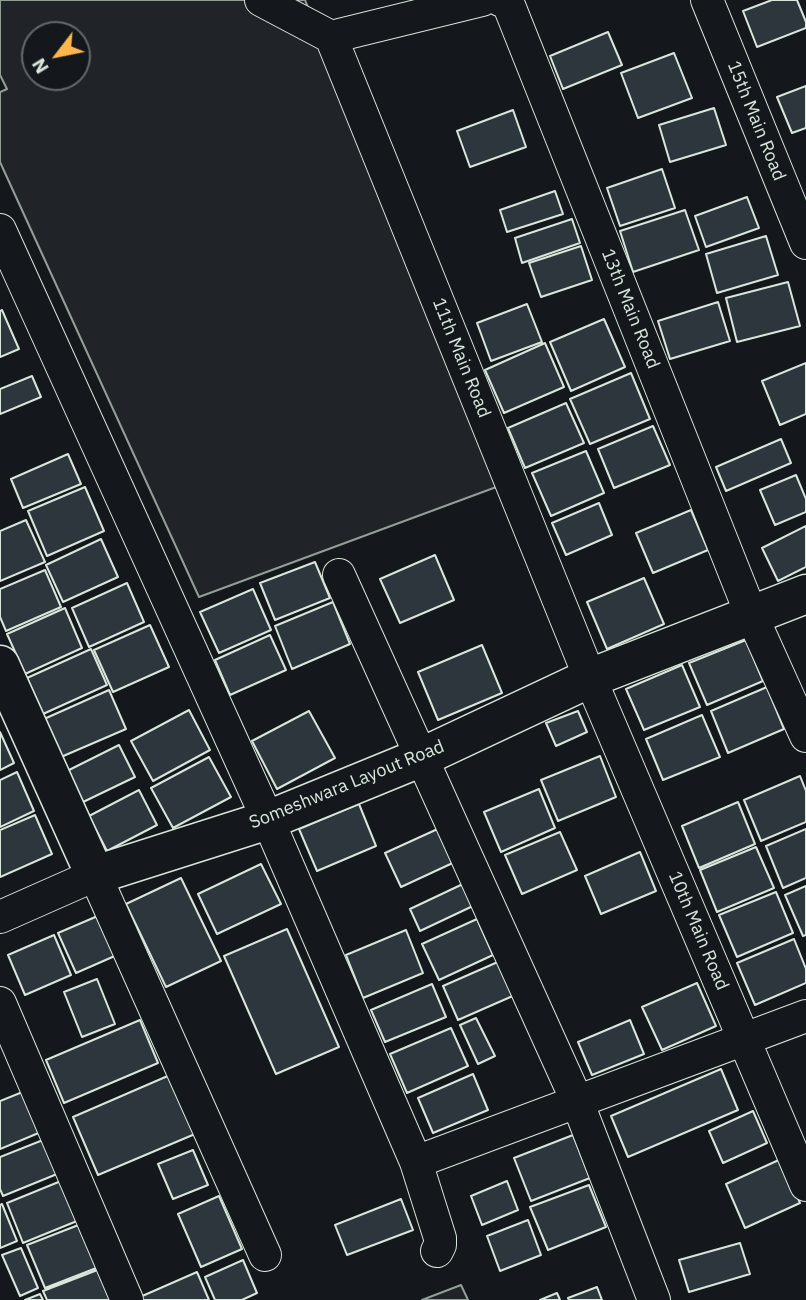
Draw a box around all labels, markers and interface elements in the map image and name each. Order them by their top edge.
north arrow [21,21,91,91]
text: N [26,54,54,78]
street label: 15th Main Road [722,58,790,184]
street label: 13th Main Road [596,246,664,372]
street label: 11th Main Road [427,295,495,421]
street label: Someshwara Layout Road [246,736,448,834]
street label: 10th Main Road [663,868,733,994]

